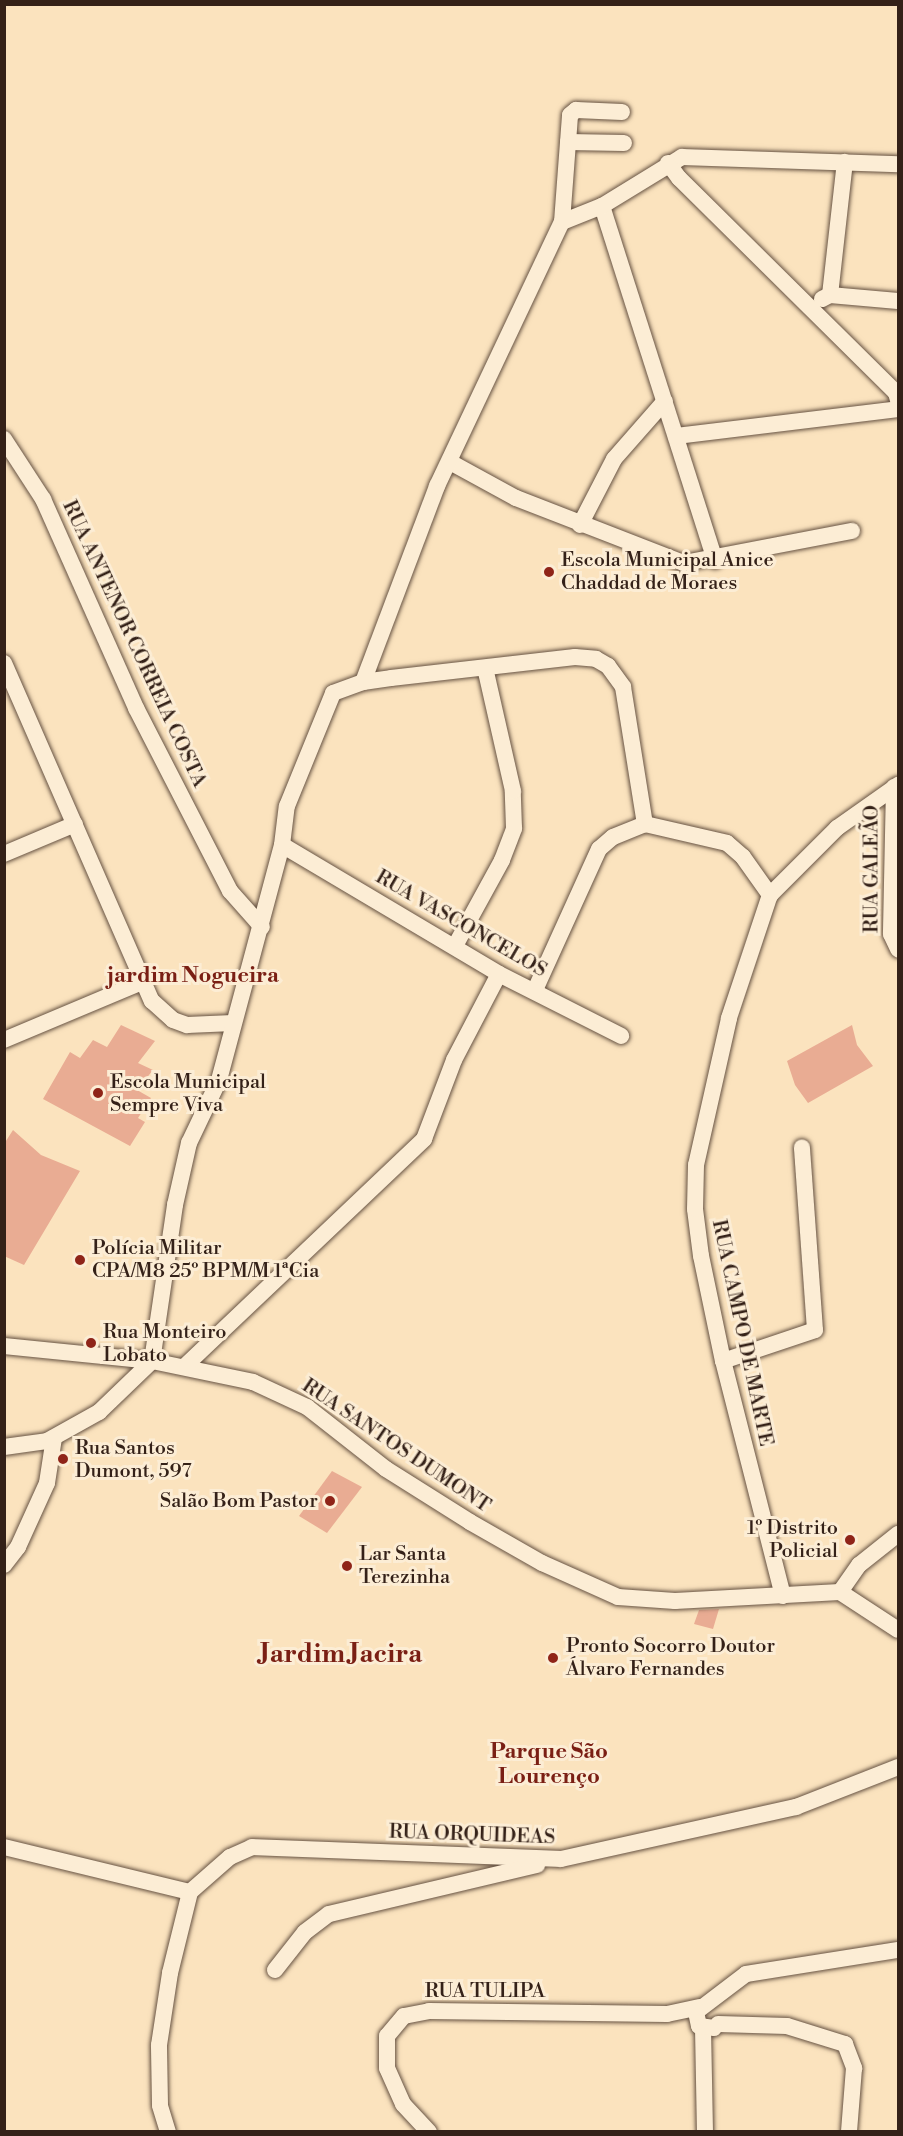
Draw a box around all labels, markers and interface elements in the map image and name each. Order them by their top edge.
street label: RUA ANTENOR CORREIA COSTA [57,497,211,791]
place label: Escola Municipal Anice Chaddad de Moraes [561,548,774,595]
marker: Escola Municipal Anice Chaddad de Moraes [542,565,556,579]
street label: RUA GALEÃO [860,805,884,933]
street label: RUA VASCONCELOS [371,865,551,983]
district label: jardim Nogueira [107,963,279,989]
place label: Escola Municipal Sempre Viva [110,1070,266,1117]
marker: Escola Municipal Sempre Viva [91,1086,105,1100]
street label: RUA CAMPO DE MARTE [706,1218,778,1448]
place label: Polícia Militar CPA/M8 25º BPM/M 1ªCia [92,1236,319,1283]
marker: Polícia Militar CPA/M8 25º BPM/M 1ªCia [73,1253,87,1267]
place label: Rua Monteiro Lobato [103,1320,227,1367]
marker: Rua Monteiro Lobato [84,1336,98,1350]
street label: RUA SANTOS DUMONT [297,1374,495,1518]
place label: Rua Santos Dumont, 597 [75,1436,192,1483]
marker: Rua Santos Dumont, 597 [56,1452,70,1466]
place label: Salão Bom Pastor [160,1489,318,1513]
marker: Salão Bom Pastor [323,1494,337,1508]
place label: 1º Distrito Policial [747,1517,838,1564]
marker: 1º Distrito Policial [843,1533,857,1547]
place label: Lar Santa Terezinha [359,1542,450,1589]
marker: Lar Santa Terezinha [340,1559,354,1573]
place label: Pronto Socorro Doutor Álvaro Fernandes [566,1634,775,1681]
district label: Jardim Jacira [260,1639,422,1671]
marker: Pronto Socorro Doutor Álvaro Fernandes [544,1649,562,1667]
district label: Parque São Lourenço [490,1738,608,1790]
street label: RUA ORQUIDEAS [388,1820,556,1850]
street label: RUA TULIPA [425,1979,545,2003]

